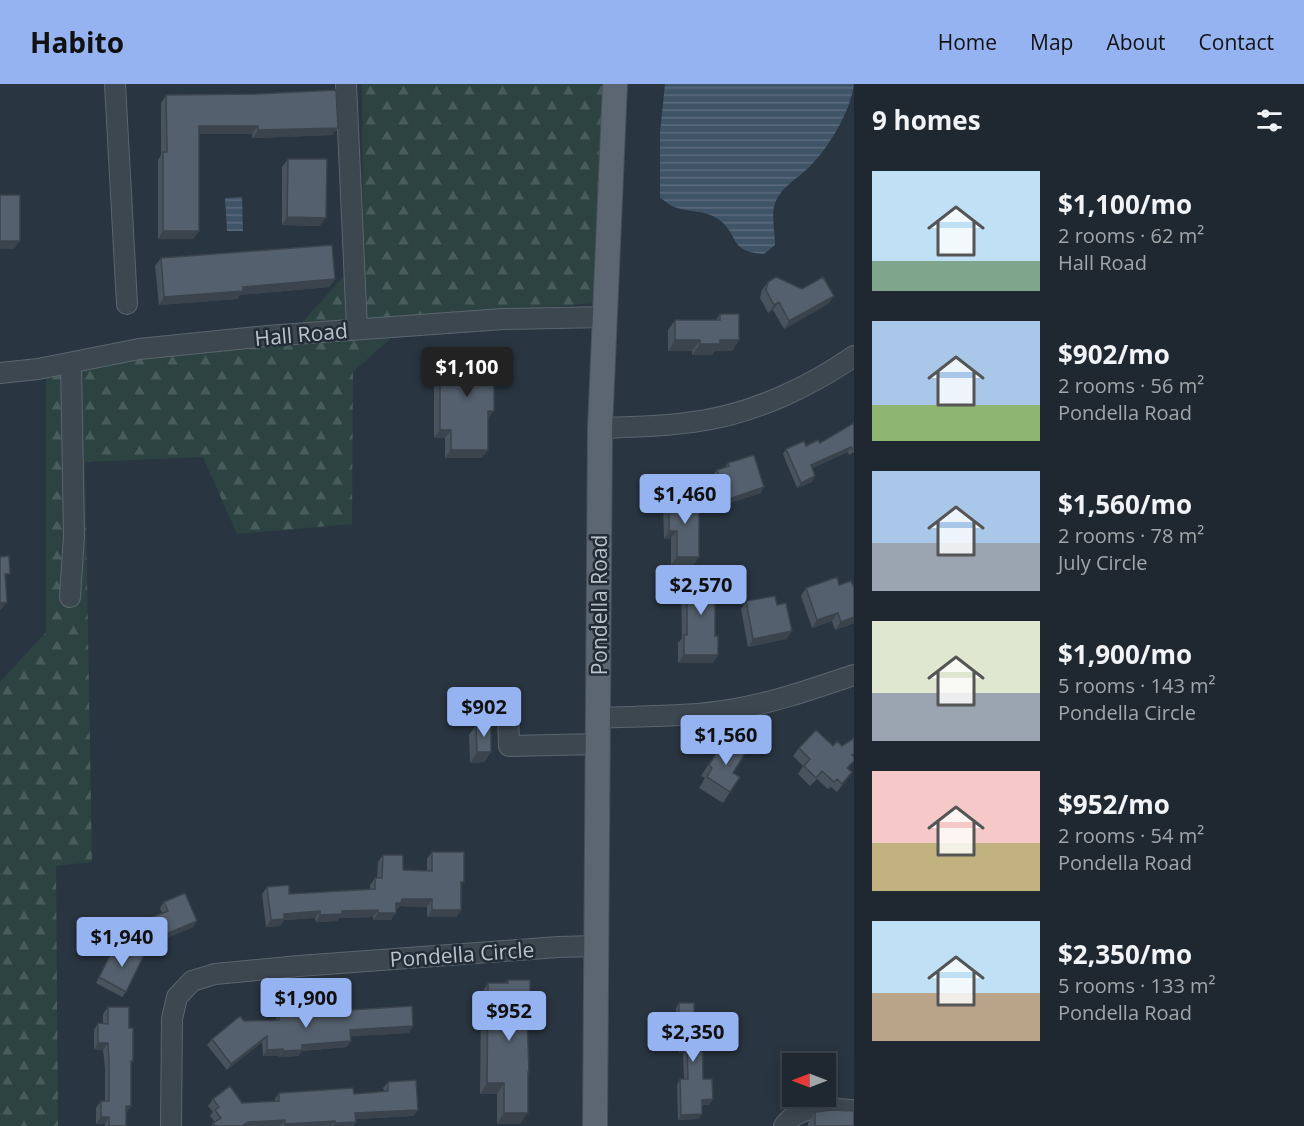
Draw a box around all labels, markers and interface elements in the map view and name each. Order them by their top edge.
text: Habito [30,23,124,61]
text: Home [938,28,997,56]
text: Map [1030,28,1073,56]
text: About [1106,28,1166,56]
text: Contact [1199,28,1274,56]
text: 9 homes [872,102,981,138]
icon: filters [1253,104,1286,137]
text: $1,100/mo [1058,186,1192,222]
icon: home [920,195,992,267]
text: 2 rooms · 62 m² [1058,222,1204,249]
text: Hall Road [1058,249,1147,276]
street label: Hall Road [253,316,349,352]
text: $902/mo [1058,336,1170,372]
icon: home [920,345,992,417]
pin: $1,100 [418,347,516,398]
text: $1,100 [436,353,498,380]
text: 2 rooms · 56 m² [1058,372,1204,399]
text: Pondella Road [1058,399,1192,426]
pin: $1,460 [636,474,734,525]
text: $1,460 [654,480,716,507]
text: $1,560/mo [1058,486,1192,522]
icon: home [920,495,992,567]
text: 2 rooms · 78 m² [1058,522,1204,549]
street label: Pondella Road [585,535,613,675]
text: July Circle [1058,549,1148,576]
pin: $2,570 [652,565,750,616]
text: $2,570 [670,571,732,598]
text: $1,900/mo [1058,636,1192,672]
icon: home [920,645,992,717]
text: 5 rooms · 143 m² [1058,672,1216,699]
pin: $902 [448,687,520,738]
text: $902 [461,693,507,720]
text: Pondella Circle [1058,699,1196,726]
pin: $1,560 [677,715,775,766]
text: $1,560 [695,721,757,748]
text: $952/mo [1058,786,1170,822]
icon: home [920,795,992,867]
text: 2 rooms · 54 m² [1058,822,1204,849]
text: Pondella Road [1058,849,1192,876]
pin: $1,940 [73,917,171,968]
text: $1,940 [91,923,153,950]
street label: Pondella Circle [389,935,535,973]
text: $2,350/mo [1058,936,1192,972]
icon: home [920,945,992,1017]
text: 5 rooms · 133 m² [1058,972,1216,999]
pin: $1,900 [257,978,355,1029]
text: $1,900 [275,984,337,1011]
pin: $952 [473,991,545,1042]
text: $952 [486,997,532,1024]
text: Pondella Road [1058,999,1192,1026]
pin: $2,350 [644,1012,742,1063]
text: $2,350 [662,1018,724,1045]
north arrow [782,1053,836,1107]
map controls [782,1053,836,1107]

